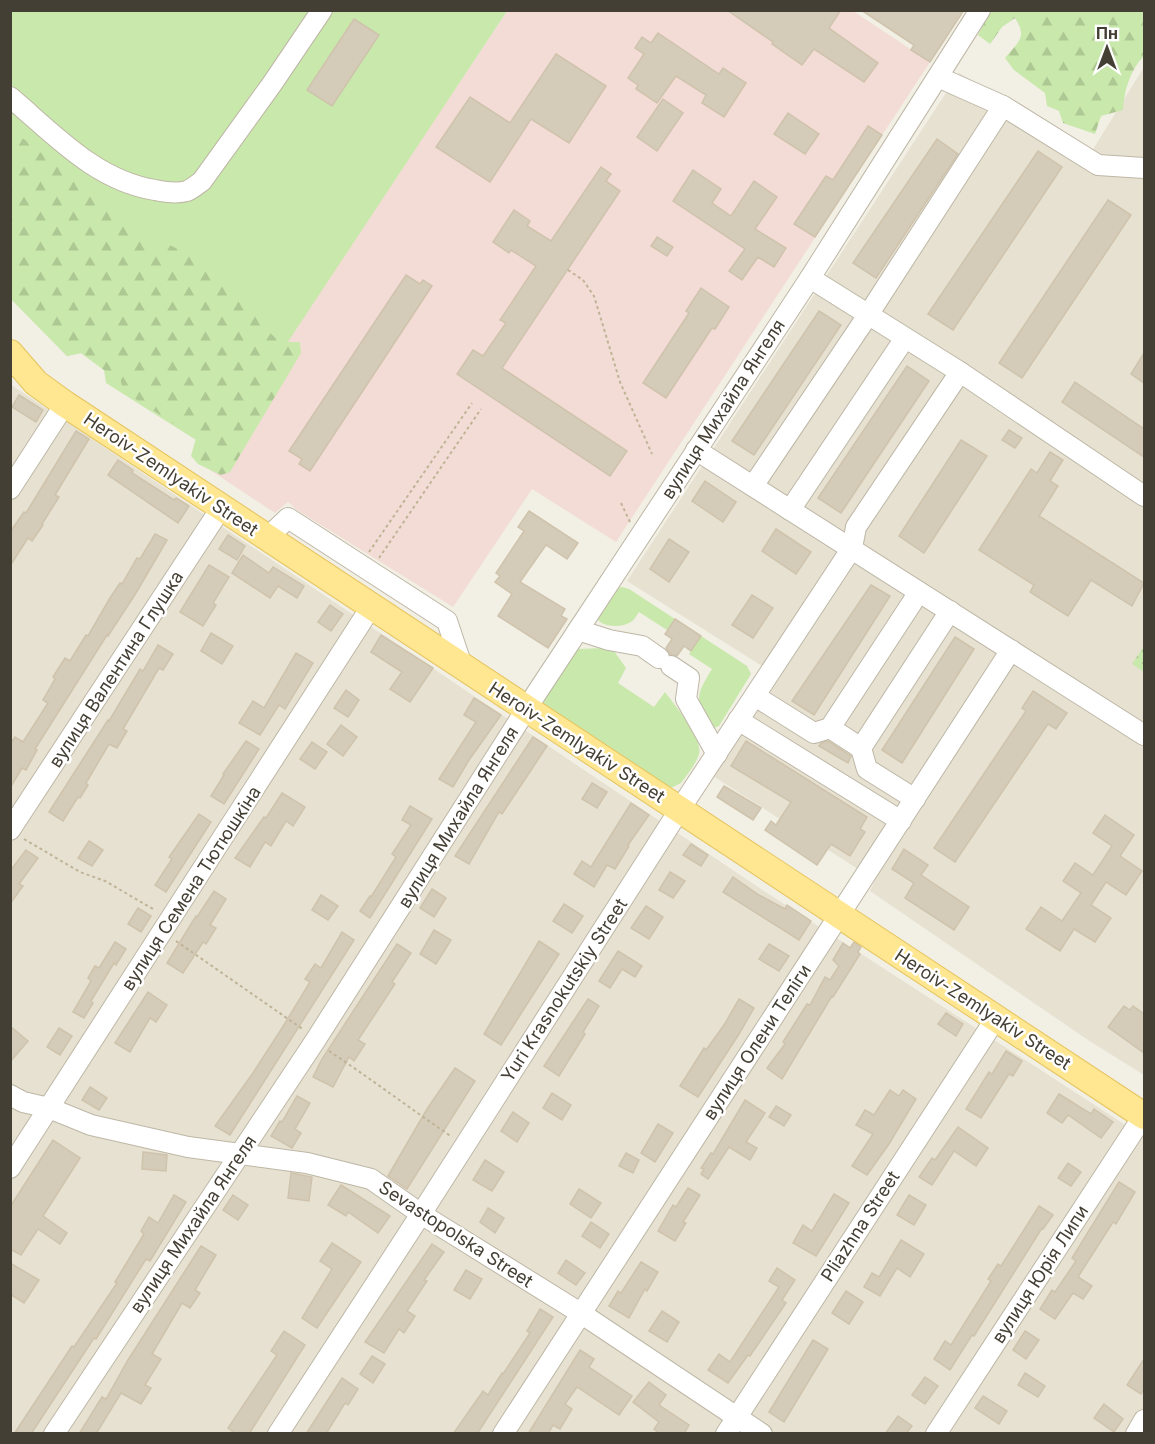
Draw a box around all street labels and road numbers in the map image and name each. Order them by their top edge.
street label: вулиця Михайла Янгеля [657,315,789,503]
street label: Heroiv-Zemlyakiv Street [80,408,262,540]
street label: вулиця Валентина Глушка [45,567,187,771]
street label: Heroiv-Zemlyakiv Street [485,677,669,807]
street label: вулиця Михайла Янгеля [393,722,523,912]
street label: вулиця Семена Тютюшкіна [117,782,265,994]
street label: Yuri Krasnokutskiy Street [497,894,631,1086]
street label: Heroiv-Zemlyakiv Street [891,944,1075,1074]
street label: вулиця Олени Теліги [699,960,815,1124]
street label: вулиця Михайла Янгеля [126,1131,260,1317]
street label: Pliazhna Street [816,1167,904,1285]
street label: Sevastopolska Street [375,1176,537,1292]
street label: вулиця Юрія Липи [988,1201,1092,1347]

